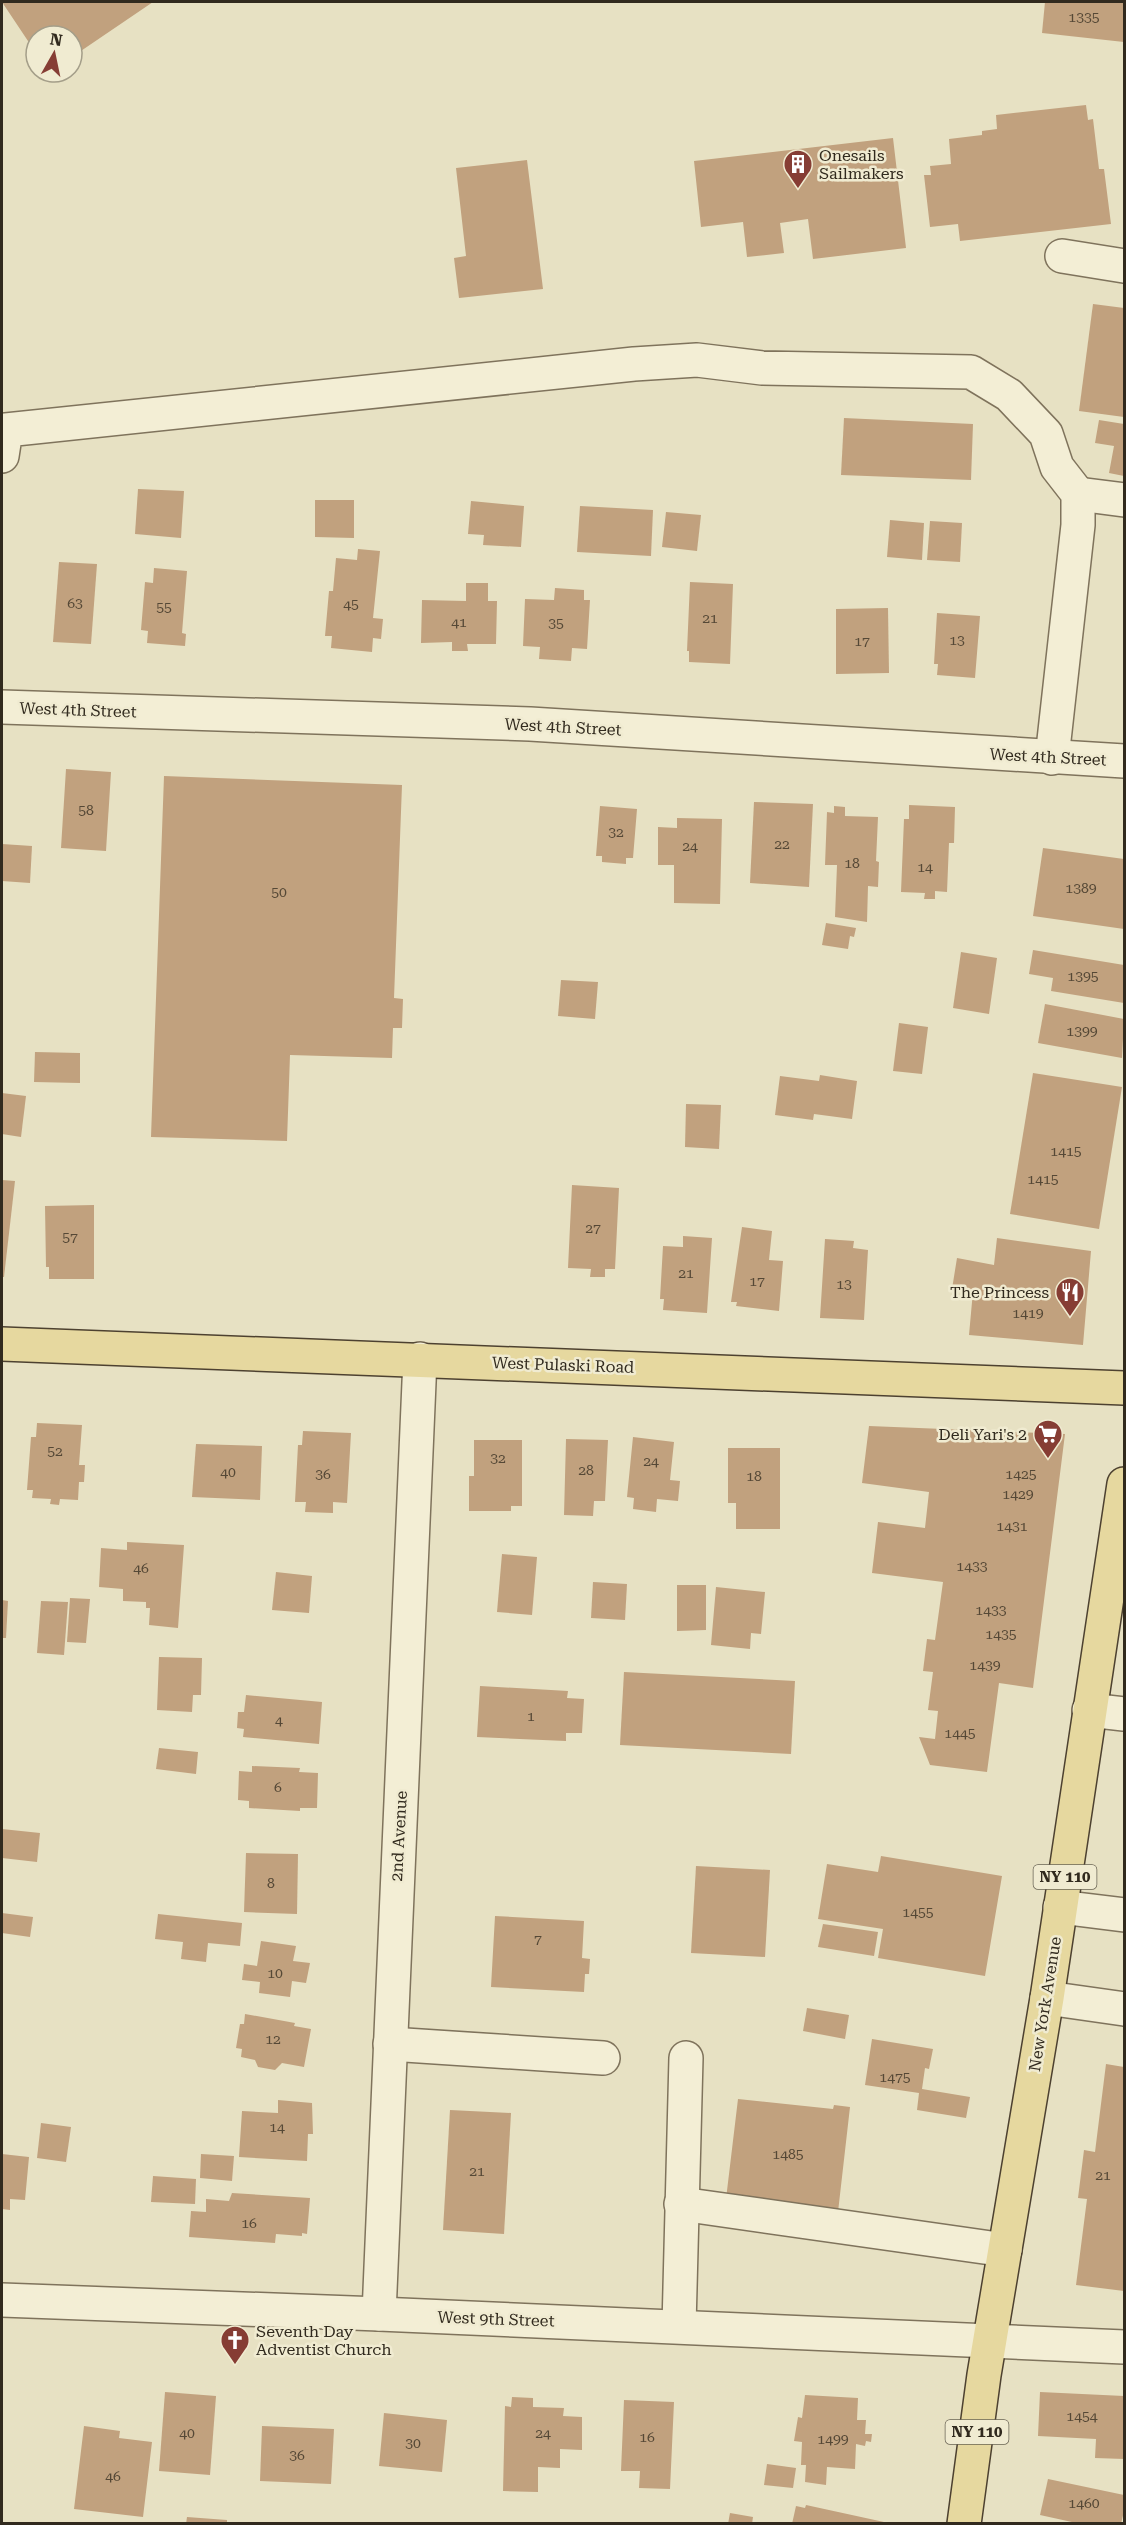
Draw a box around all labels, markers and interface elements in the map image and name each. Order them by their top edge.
house number: 1335 [1068,9,1100,25]
north arrow [24,24,84,84]
text: N [49,29,64,50]
place label: Onesails Sailmakers [819,146,904,183]
building icon: Onesails Sailmakers [782,148,814,190]
house number: 63 [67,595,83,611]
house number: 45 [343,596,359,612]
house number: 55 [156,599,172,615]
house number: 21 [702,610,718,626]
house number: 41 [451,614,467,630]
house number: 35 [548,615,564,631]
house number: 13 [949,632,965,648]
house number: 17 [854,633,870,649]
street label: West 4th Street [19,698,137,722]
street label: West 4th Street [504,714,622,740]
street label: West 4th Street [989,744,1107,770]
house number: 58 [78,802,94,818]
house number: 32 [608,824,624,840]
house number: 22 [774,836,790,852]
house number: 24 [682,838,698,854]
house number: 18 [844,855,860,871]
house number: 14 [917,859,933,875]
house number: 1389 [1065,880,1097,896]
house number: 50 [271,884,287,900]
house number: 1395 [1067,968,1099,984]
house number: 1399 [1066,1023,1098,1039]
house number: 1415 [1050,1143,1082,1159]
house number: 1415 [1027,1171,1059,1187]
house number: 27 [585,1220,601,1236]
house number: 57 [62,1229,78,1245]
house number: 21 [678,1265,694,1281]
house number: 17 [749,1273,765,1289]
house number: 13 [836,1276,852,1292]
restaurant icon: The Princess [1054,1276,1086,1318]
place label: The Princess [950,1283,1049,1302]
house number: 1419 [1012,1305,1044,1321]
street label: West Pulaski Road [492,1353,634,1377]
supermarket icon: Deli Yari's 2 [1032,1418,1064,1460]
place label: Deli Yari's 2 [938,1425,1027,1444]
house number: 52 [47,1443,63,1459]
house number: 32 [490,1450,506,1466]
house number: 24 [643,1453,659,1469]
house number: 28 [578,1462,594,1478]
house number: 40 [220,1464,236,1480]
house number: 36 [315,1466,331,1482]
house number: 1425 [1005,1466,1037,1482]
house number: 18 [746,1468,762,1484]
house number: 1429 [1002,1486,1034,1502]
house number: 1431 [996,1518,1028,1534]
house number: 1433 [956,1558,988,1574]
house number: 46 [133,1560,149,1576]
house number: 1433 [975,1602,1007,1618]
house number: 1435 [985,1626,1017,1642]
house number: 1439 [969,1657,1001,1673]
house number: 1 [527,1708,535,1724]
house number: 4 [275,1712,283,1728]
house number: 1445 [944,1725,976,1741]
house number: 6 [274,1779,282,1795]
street label: 2nd Avenue [387,1790,411,1882]
road number: NY 110 [1034,1865,1096,1889]
house number: 8 [267,1875,275,1891]
house number: 1455 [902,1904,934,1920]
house number: 7 [534,1931,542,1947]
street label: New York Avenue [1025,1935,1065,2073]
house number: 10 [267,1965,283,1981]
house number: 12 [265,2031,281,2047]
house number: 1475 [879,2069,911,2085]
house number: 14 [269,2119,285,2135]
house number: 1485 [772,2146,804,2162]
house number: 21 [469,2163,485,2179]
house number: 21 [1095,2167,1111,2183]
house number: 16 [241,2215,257,2231]
street label: West 9th Street [437,2307,555,2331]
place label: Seventh Day Adventist Church [256,2322,392,2359]
church icon: Seventh Day Adventist Church [219,2324,251,2366]
house number: 1454 [1066,2408,1098,2424]
road number: NY 110 [946,2420,1008,2444]
house number: 40 [179,2425,195,2441]
house number: 24 [535,2425,551,2441]
house number: 16 [639,2429,655,2445]
house number: 1499 [817,2431,849,2447]
house number: 30 [405,2435,421,2451]
house number: 36 [289,2447,305,2463]
house number: 46 [105,2468,121,2484]
house number: 1460 [1068,2495,1100,2511]

